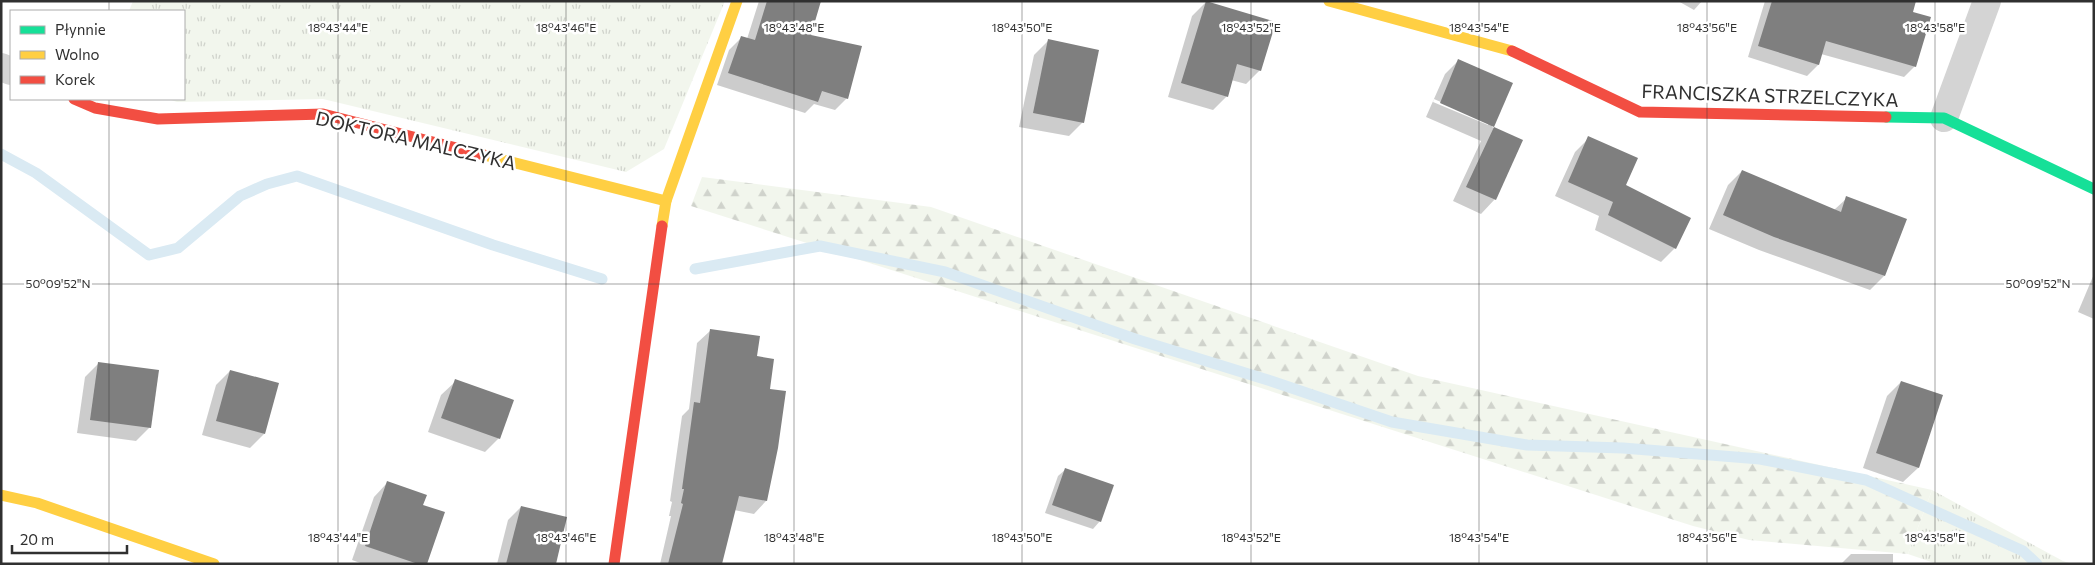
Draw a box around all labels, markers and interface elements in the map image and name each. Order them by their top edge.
legend [10,10,185,100]
text: Płynnie [55,20,106,38]
text: 18°43'44"E [308,20,368,34]
text: 18°43'46"E [536,20,596,34]
text: 18°43'48"E [764,20,824,34]
text: 18°43'50"E [992,20,1052,34]
text: 18°43'52"E [1221,20,1281,34]
text: 18°43'54"E [1449,20,1509,34]
text: 18°43'56"E [1677,20,1737,34]
text: 18°43'58"E [1905,20,1965,34]
text: Wolno [55,45,100,63]
text: Korek [55,70,95,88]
street label: FRANCISZKA STRZELCZYKA [1641,79,1899,111]
street label: DOKTORA MALCZYKA [314,106,518,174]
text: 50°09'52"N [26,276,90,290]
text: 50°09'52"N [2006,276,2070,290]
scale bar [12,522,128,554]
text: 20 m [20,530,54,548]
text: 18°43'44"E [308,530,368,544]
text: 18°43'46"E [536,530,596,544]
text: 18°43'48"E [764,530,824,544]
text: 18°43'50"E [992,530,1052,544]
text: 18°43'52"E [1221,530,1281,544]
text: 18°43'54"E [1449,530,1509,544]
text: 18°43'56"E [1677,530,1737,544]
text: 18°43'58"E [1905,530,1965,544]

